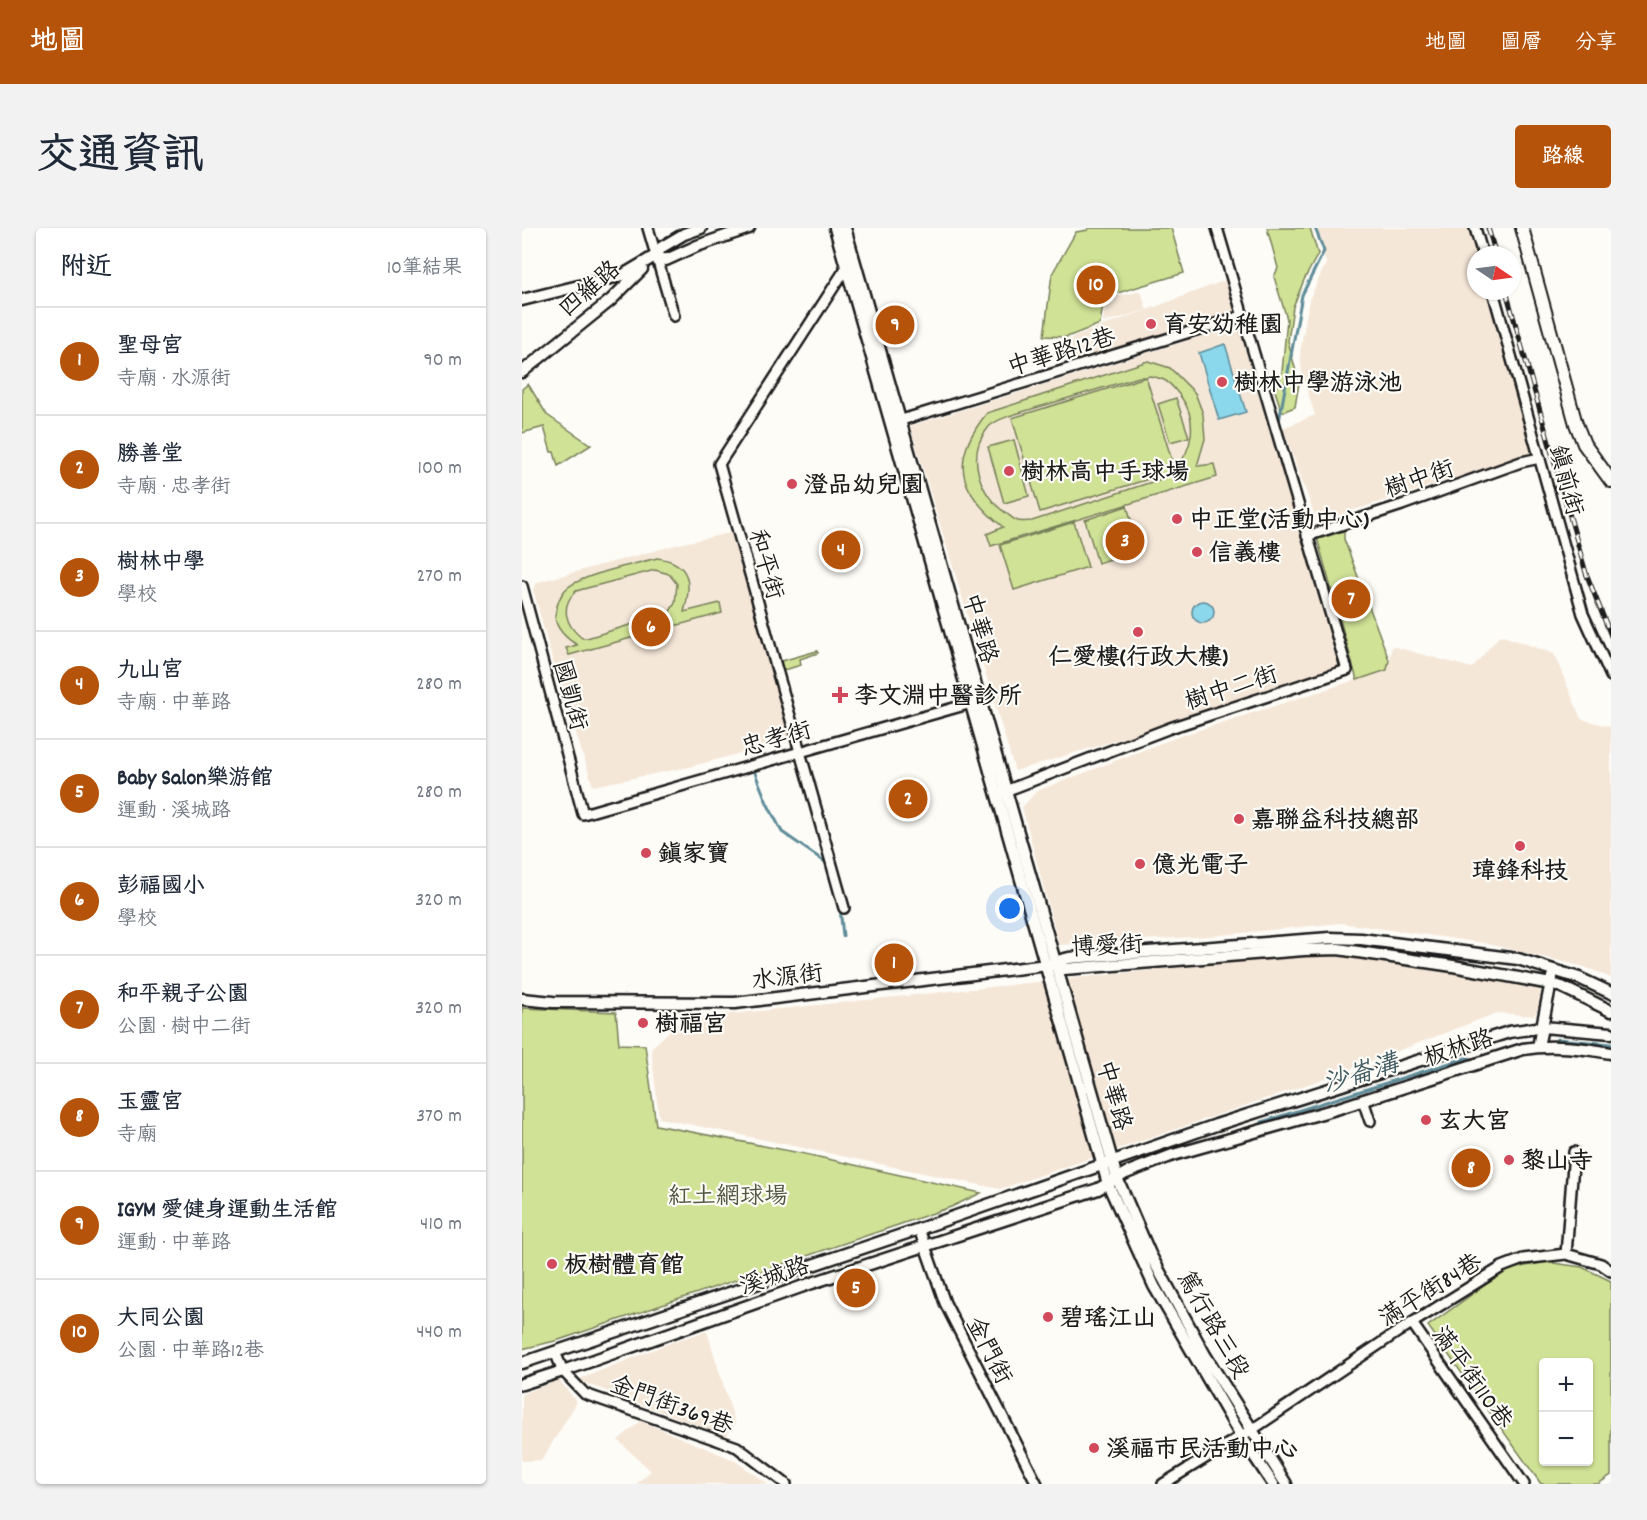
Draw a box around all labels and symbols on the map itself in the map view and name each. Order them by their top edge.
north arrow [1467,246,1521,300]
street label: 四維路 [553,254,629,327]
pin: 10 [1076,262,1116,308]
pin: 9 [876,302,914,348]
place label: 育安幼稚園 [1163,310,1283,344]
marker: 育安幼稚園 [1144,317,1158,331]
street label: 中華路12巷 [1003,321,1120,386]
place label: 樹林中學游泳池 [1234,368,1402,402]
marker: 樹林中學游泳池 [1215,375,1229,389]
street label: 鎮前街 [1538,442,1590,520]
street label: 樹中街 [1380,453,1460,509]
place label: 樹林高中手球場 [1021,457,1189,491]
marker: 樹林高中手球場 [1002,464,1016,478]
place label: 澄品幼兒園 [804,470,924,504]
marker: 澄品幼兒園 [785,477,799,491]
place label: 中正堂(活動中心) [1189,505,1369,539]
marker: 中正堂(活動中心) [1170,512,1184,526]
pin: 3 [1106,518,1144,564]
street label: 和平街 [738,526,790,604]
pin: 4 [822,528,860,572]
place label: 信義樓 [1209,538,1281,572]
marker: 信義樓 [1190,545,1204,559]
pin: 7 [1332,576,1370,622]
street label: 中華路 [952,590,1004,668]
pin: 6 [632,604,670,650]
marker: 仁愛樓(行政大樓) [1131,625,1145,639]
place label: 仁愛樓(行政大樓) [1048,642,1228,676]
street label: 國凱街 [542,657,594,735]
street label: 樹中二街 [1181,659,1283,721]
place label: 李文淵中醫診所 [854,681,1022,715]
marker: 李文淵中醫診所 [831,686,849,704]
street label: 忠孝街 [738,715,816,767]
pin: 2 [888,776,928,822]
place label: 嘉聯益科技總部 [1251,805,1419,839]
marker: 嘉聯益科技總部 [1232,812,1246,826]
place label: 鎮家寶 [658,839,730,873]
marker: 瑋鋒科技 [1513,839,1527,853]
marker: 鎮家寶 [639,846,653,860]
place label: 億光電子 [1152,850,1248,884]
place label: 瑋鋒科技 [1472,856,1568,890]
marker: 億光電子 [1133,857,1147,871]
your location [995,894,1024,923]
street label: 博愛街 [1070,929,1144,967]
pin: 1 [874,940,914,986]
street label: 水源街 [750,958,825,1000]
place label: 樹福宮 [655,1009,727,1043]
marker: 樹福宮 [636,1016,650,1030]
street label: 板林路 [1419,1023,1498,1077]
water label: 沙崙溝 [1318,1046,1406,1104]
street label: 中華路 [1086,1057,1138,1135]
place label: 玄大宮 [1438,1106,1510,1140]
marker: 玄大宮 [1419,1113,1433,1127]
pin: 8 [1452,1146,1490,1190]
place label: 黎山寺 [1521,1146,1593,1180]
marker: 黎山寺 [1502,1153,1516,1167]
park label: 紅土網球場 [668,1181,788,1215]
street label: 滿平街84巷 [1374,1246,1490,1337]
place label: 板樹體育館 [564,1250,684,1284]
street label: 溪城路 [735,1250,815,1306]
marker: 板樹體育館 [545,1257,559,1271]
street label: 篤行路三段 [1167,1265,1256,1386]
pin: 5 [836,1266,876,1310]
place label: 碧瑤江山 [1060,1303,1156,1337]
marker: 碧瑤江山 [1041,1310,1055,1324]
street label: 金門街 [956,1312,1019,1391]
street label: 滿平街110巷 [1422,1320,1519,1437]
street label: 金門街369巷 [604,1369,738,1445]
place label: 溪福市民活動中心 [1106,1434,1298,1468]
marker: 溪福市民活動中心 [1087,1441,1101,1455]

